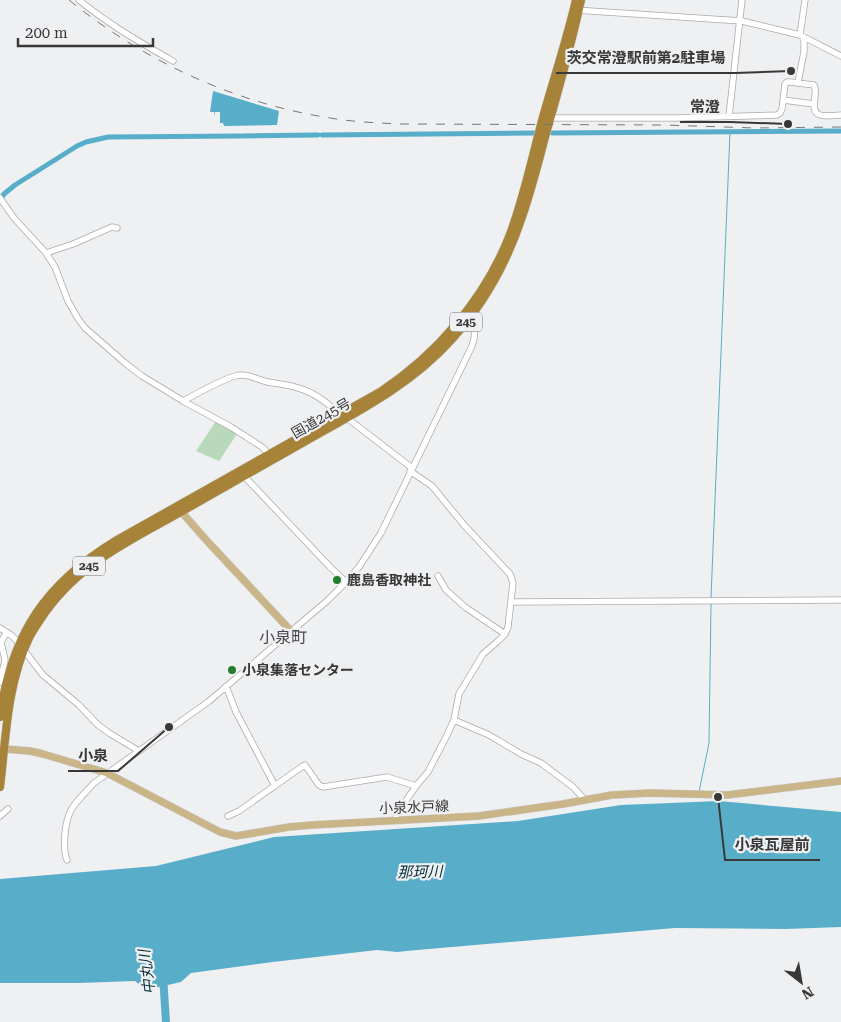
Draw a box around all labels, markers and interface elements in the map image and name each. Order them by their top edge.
scale bar [18,15,152,47]
text: 200 m [25,24,68,42]
callout: 茨交常澄駅前第2駐車場 [556,43,735,73]
text: 茨交常澄駅前第2駐車場 [567,49,725,67]
callout: 常澄 [680,92,730,122]
text: 常澄 [690,98,720,116]
road number: 245 [450,313,482,332]
street label: 国道245号 [289,395,353,441]
road number: 245 [73,556,105,576]
place label: 鹿島香取神社 [347,572,431,588]
marker: 鹿島香取神社 [331,574,343,586]
district label: 小泉町 [259,628,307,647]
place label: 小泉集落センター [242,662,354,678]
marker: 小泉集落センター [226,664,238,676]
callout: 小泉 [68,741,118,771]
text: 小泉 [78,747,108,765]
street label: 小泉水戸線 [379,798,449,816]
callout: 小泉瓦屋前 [725,830,820,860]
text: 小泉瓦屋前 [734,836,810,854]
water label: 那珂川 [397,863,445,881]
water label: 中丸川 [135,947,159,995]
north arrow [776,957,826,1007]
text: N [799,984,816,1003]

